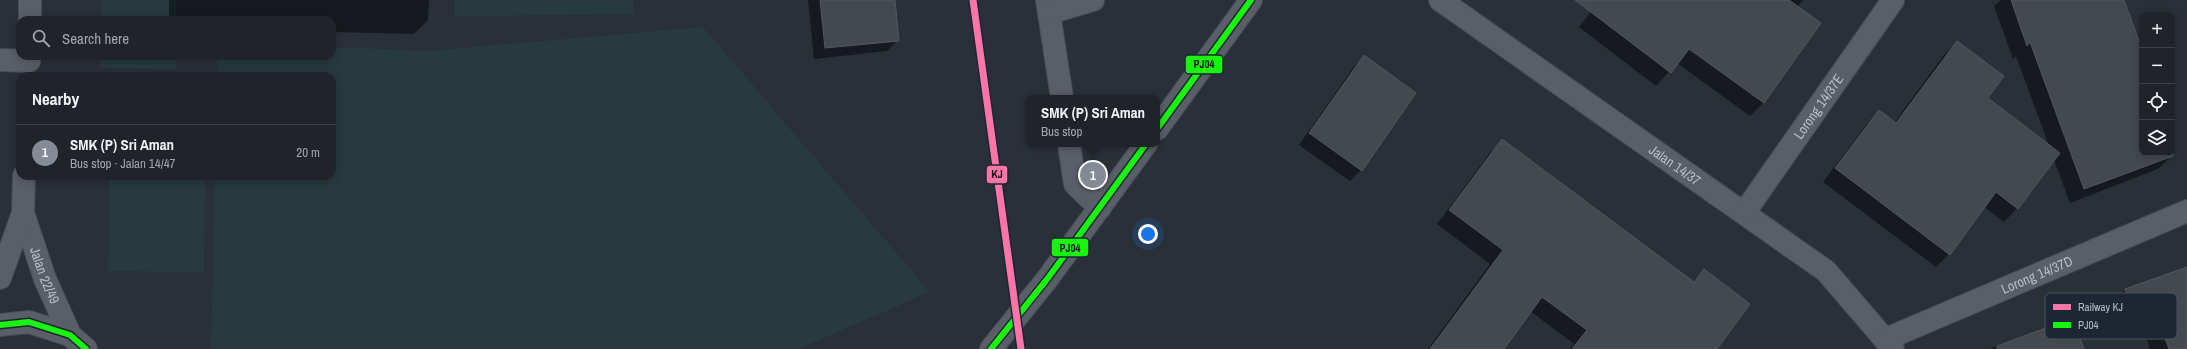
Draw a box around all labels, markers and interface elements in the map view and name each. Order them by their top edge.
map controls [2139,12,2175,156]
button: + [2139,12,2175,48]
search box [16,16,336,60]
icon: search [30,27,52,49]
text: Search here [62,28,129,49]
button: − [2139,48,2175,84]
line badge: PJ04 [1185,55,1223,74]
text: PJ04 [1193,57,1215,71]
street label: Lorong 14/37E [1790,70,1848,143]
button: locate [2139,84,2175,120]
text: Nearby [32,87,79,110]
popup [1026,95,1160,147]
text: SMK (P) Sri Aman [1041,102,1145,123]
button: layers [2139,120,2175,156]
text: Bus stop [1041,123,1082,140]
text: SMK (P) Sri Aman [70,134,174,155]
street label: Jalan 14/37 [1645,140,1704,189]
text: 1 [42,144,48,161]
text: 20 m [296,144,320,161]
text: Bus stop · Jalan 14/47 [70,155,176,172]
pin: 1 [1080,160,1106,190]
line badge: KJ [986,165,1008,184]
text: KJ [991,167,1003,181]
your location [1138,224,1158,244]
line badge: PJ04 [1051,238,1089,257]
text: PJ04 [1059,241,1081,255]
street label: Jalan 22/49 [26,245,64,307]
street label: Lorong 14/37D [1998,252,2075,298]
legend [2045,293,2177,339]
text: Railway KJ [2078,300,2123,314]
text: PJ04 [2078,318,2099,332]

